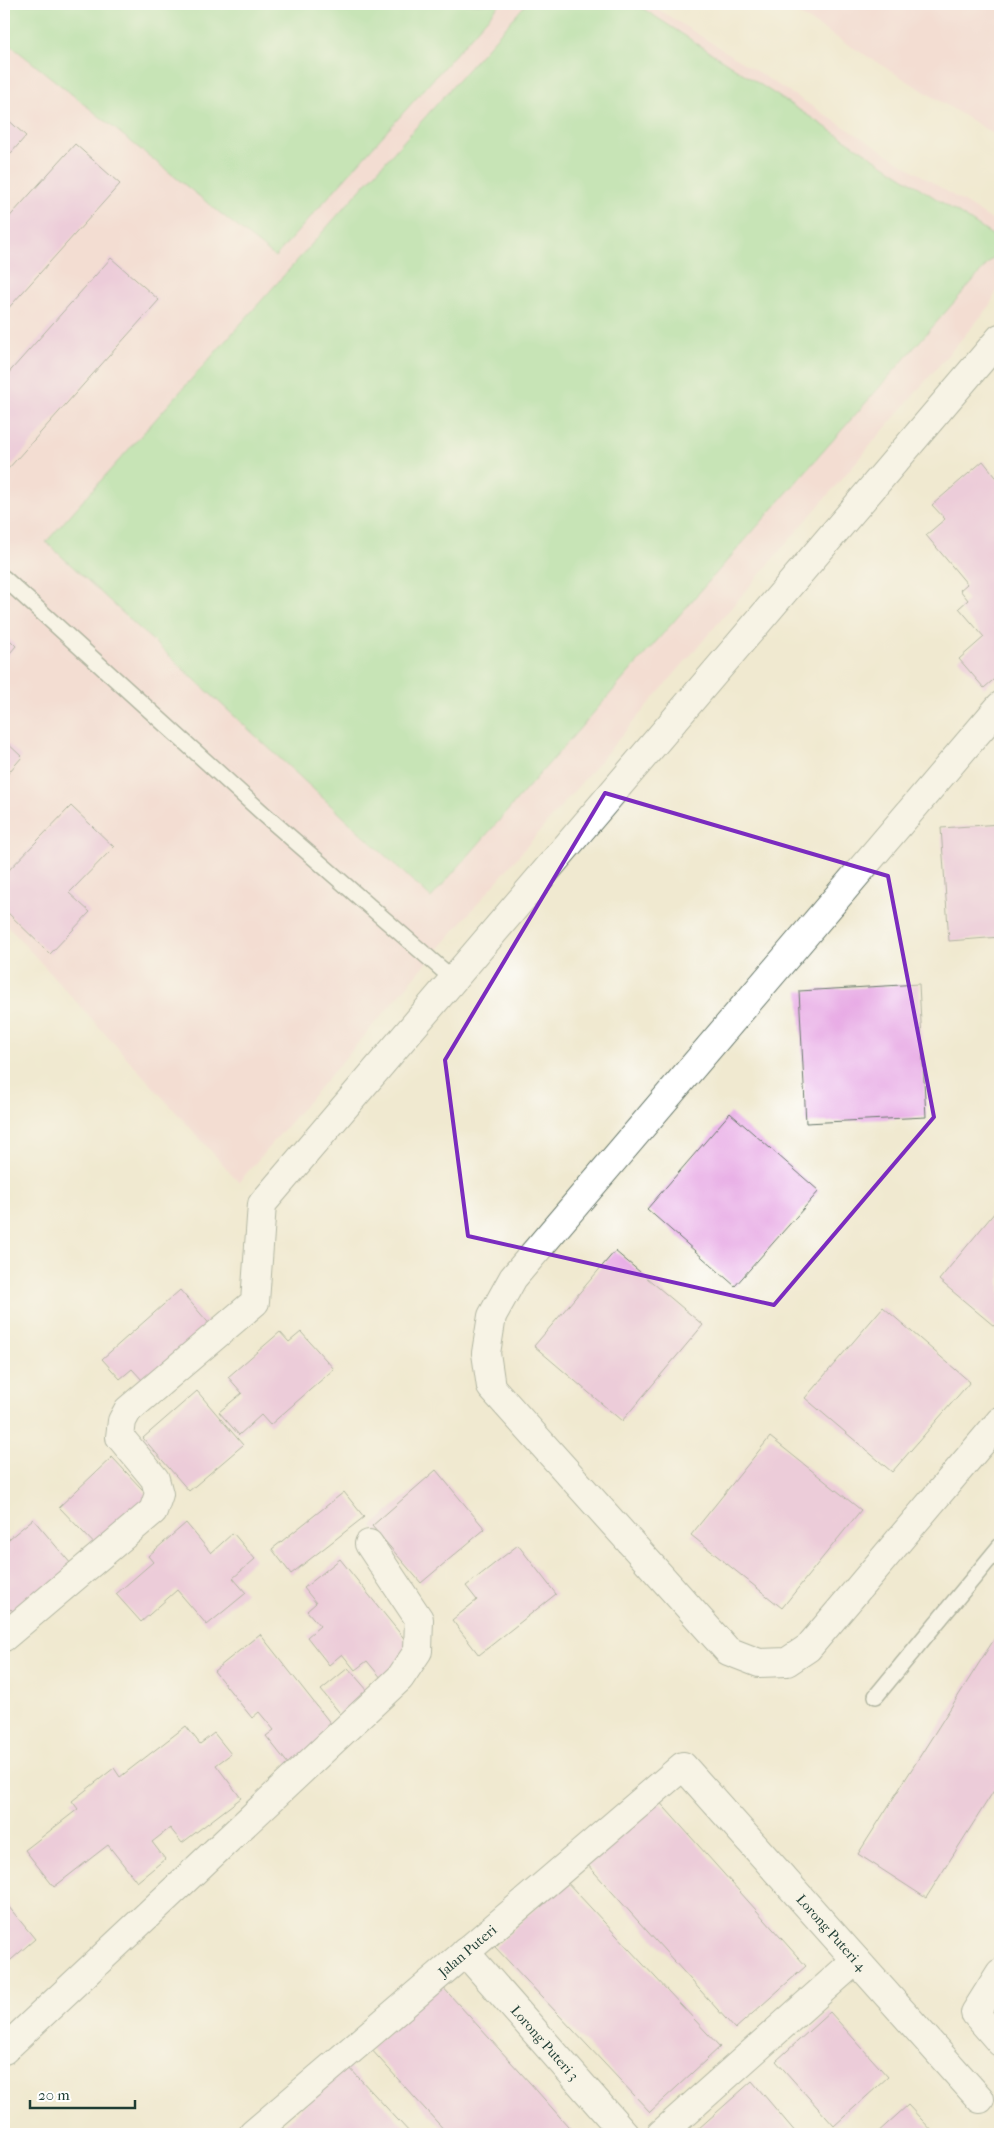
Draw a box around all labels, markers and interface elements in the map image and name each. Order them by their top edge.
street label: Lorong Puteri 4 [793,1891,870,1975]
street label: Jalan Puteri [434,1921,500,1981]
street label: Lorong Puteri 3 [507,2002,582,2084]
scale bar [30,2078,135,2110]
text: 20 m [38,2086,70,2104]

